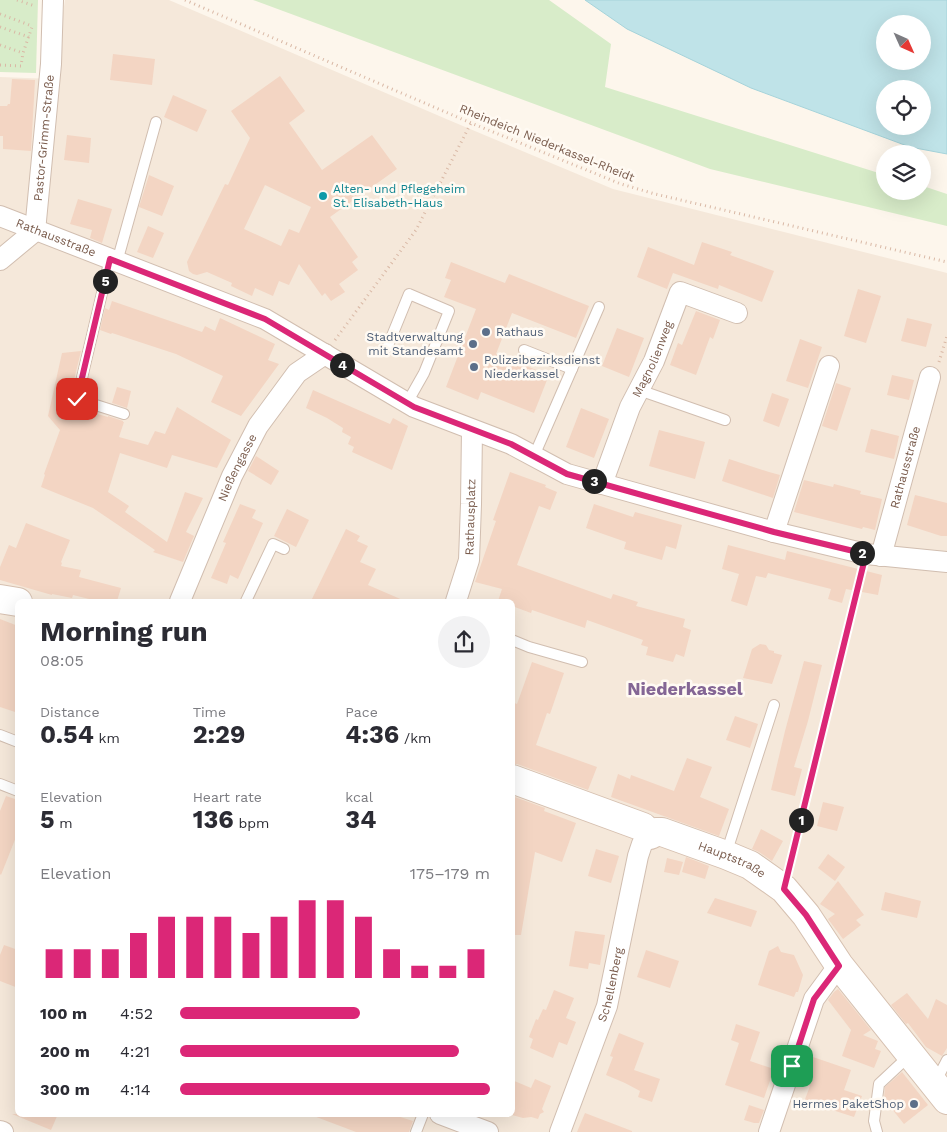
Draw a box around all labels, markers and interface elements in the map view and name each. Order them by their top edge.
north arrow [876,15,931,70]
map controls [876,15,931,200]
street label: Pastor-Grimm-Straße [31,74,57,202]
button: locate [876,80,931,135]
street label: Rheindeich Niederkassel-Rheidt [457,101,637,185]
button: layers [876,145,931,200]
place label: Alten- und Pflegeheim St. Elisabeth-Haus [333,182,465,210]
marker: Alten- und Pflegeheim St. Elisabeth-Haus [317,190,329,202]
street label: Rathausstraße [14,216,98,260]
pin: 5 [92,268,118,294]
text: 5 [101,273,110,289]
street label: Magnolienweg [629,318,676,400]
place label: Rathaus [496,325,544,339]
marker: Rathaus [480,326,492,338]
place label: Stadtverwaltung mit Standesamt [367,330,464,358]
marker: Stadtverwaltung mit Standesamt [467,338,479,350]
pin: 4 [330,352,354,378]
place label: Polizeibezirksdienst Niederkassel [484,353,600,381]
text: 4 [338,357,347,373]
marker: Polizeibezirksdienst Niederkassel [468,361,480,373]
pin [56,378,98,420]
icon: check [63,385,91,413]
street label: Rathausstraße [887,424,923,510]
street label: Nießengasse [215,432,260,504]
pin: 3 [582,468,606,494]
text: 3 [590,473,599,489]
street label: Rathausplatz [462,479,478,556]
pin: 2 [850,540,874,566]
text: 2 [858,545,867,561]
text: Morning run [40,615,208,648]
button: share [438,616,490,668]
text: 08:05 [40,651,84,670]
district label: Niederkassel [627,678,743,699]
text: Distance [40,704,100,720]
text: Time [193,704,226,720]
text: Pace [345,704,378,720]
text: 0.54 [40,720,94,749]
text: 2:29 [193,720,245,749]
text: 4:36 [345,720,399,749]
text: km [94,730,120,746]
text: /km [399,730,431,746]
text: Elevation [40,789,103,805]
text: Heart rate [193,789,262,805]
text: kcal [345,789,373,805]
text: 5 [40,805,55,834]
text: 136 [193,805,234,834]
text: 34 [345,805,376,834]
pin: 1 [788,808,814,832]
text: 1 [798,812,805,828]
text: m [55,815,73,831]
text: bpm [234,815,269,831]
street label: Hauptstraße [696,839,768,881]
text: Elevation [40,864,111,883]
text: 175–179 m [410,864,490,883]
street label: Schellenberg [595,946,626,1024]
text: 100 m [40,1004,87,1023]
text: 4:52 [120,1004,153,1023]
text: 200 m [40,1042,90,1061]
text: 4:21 [120,1042,150,1061]
pin [771,1045,813,1087]
icon: arrive [778,1052,806,1080]
text: 300 m [40,1080,90,1099]
text: 4:14 [120,1080,151,1099]
place label: Hermes PaketShop [792,1097,904,1111]
marker: Hermes PaketShop [908,1098,920,1110]

